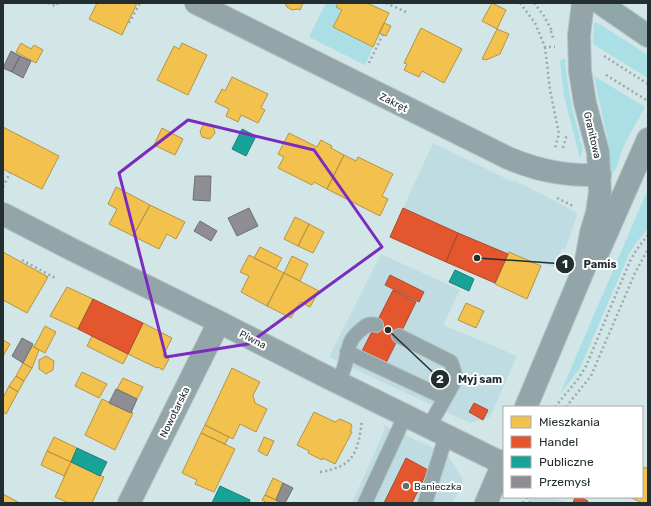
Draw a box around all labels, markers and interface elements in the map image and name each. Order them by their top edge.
street label: Zakręt [378,91,410,115]
street label: Granitowa [581,111,603,160]
callout: Pamis [555,253,624,276]
text: 1 [562,257,568,271]
text: Pamis [583,258,617,271]
street label: Piwna [237,328,268,352]
callout: Myj sam [430,368,510,391]
text: 2 [436,372,444,386]
text: Myj sam [458,373,502,386]
street label: Nowotarska [157,385,192,440]
legend [503,406,643,498]
text: Mieszkania [539,415,600,429]
text: Handel [539,435,578,449]
text: Publiczne [539,455,594,469]
text: Przemysł [539,475,591,489]
marker: Banieczka [401,481,411,491]
place label: Banieczka [414,481,461,493]

